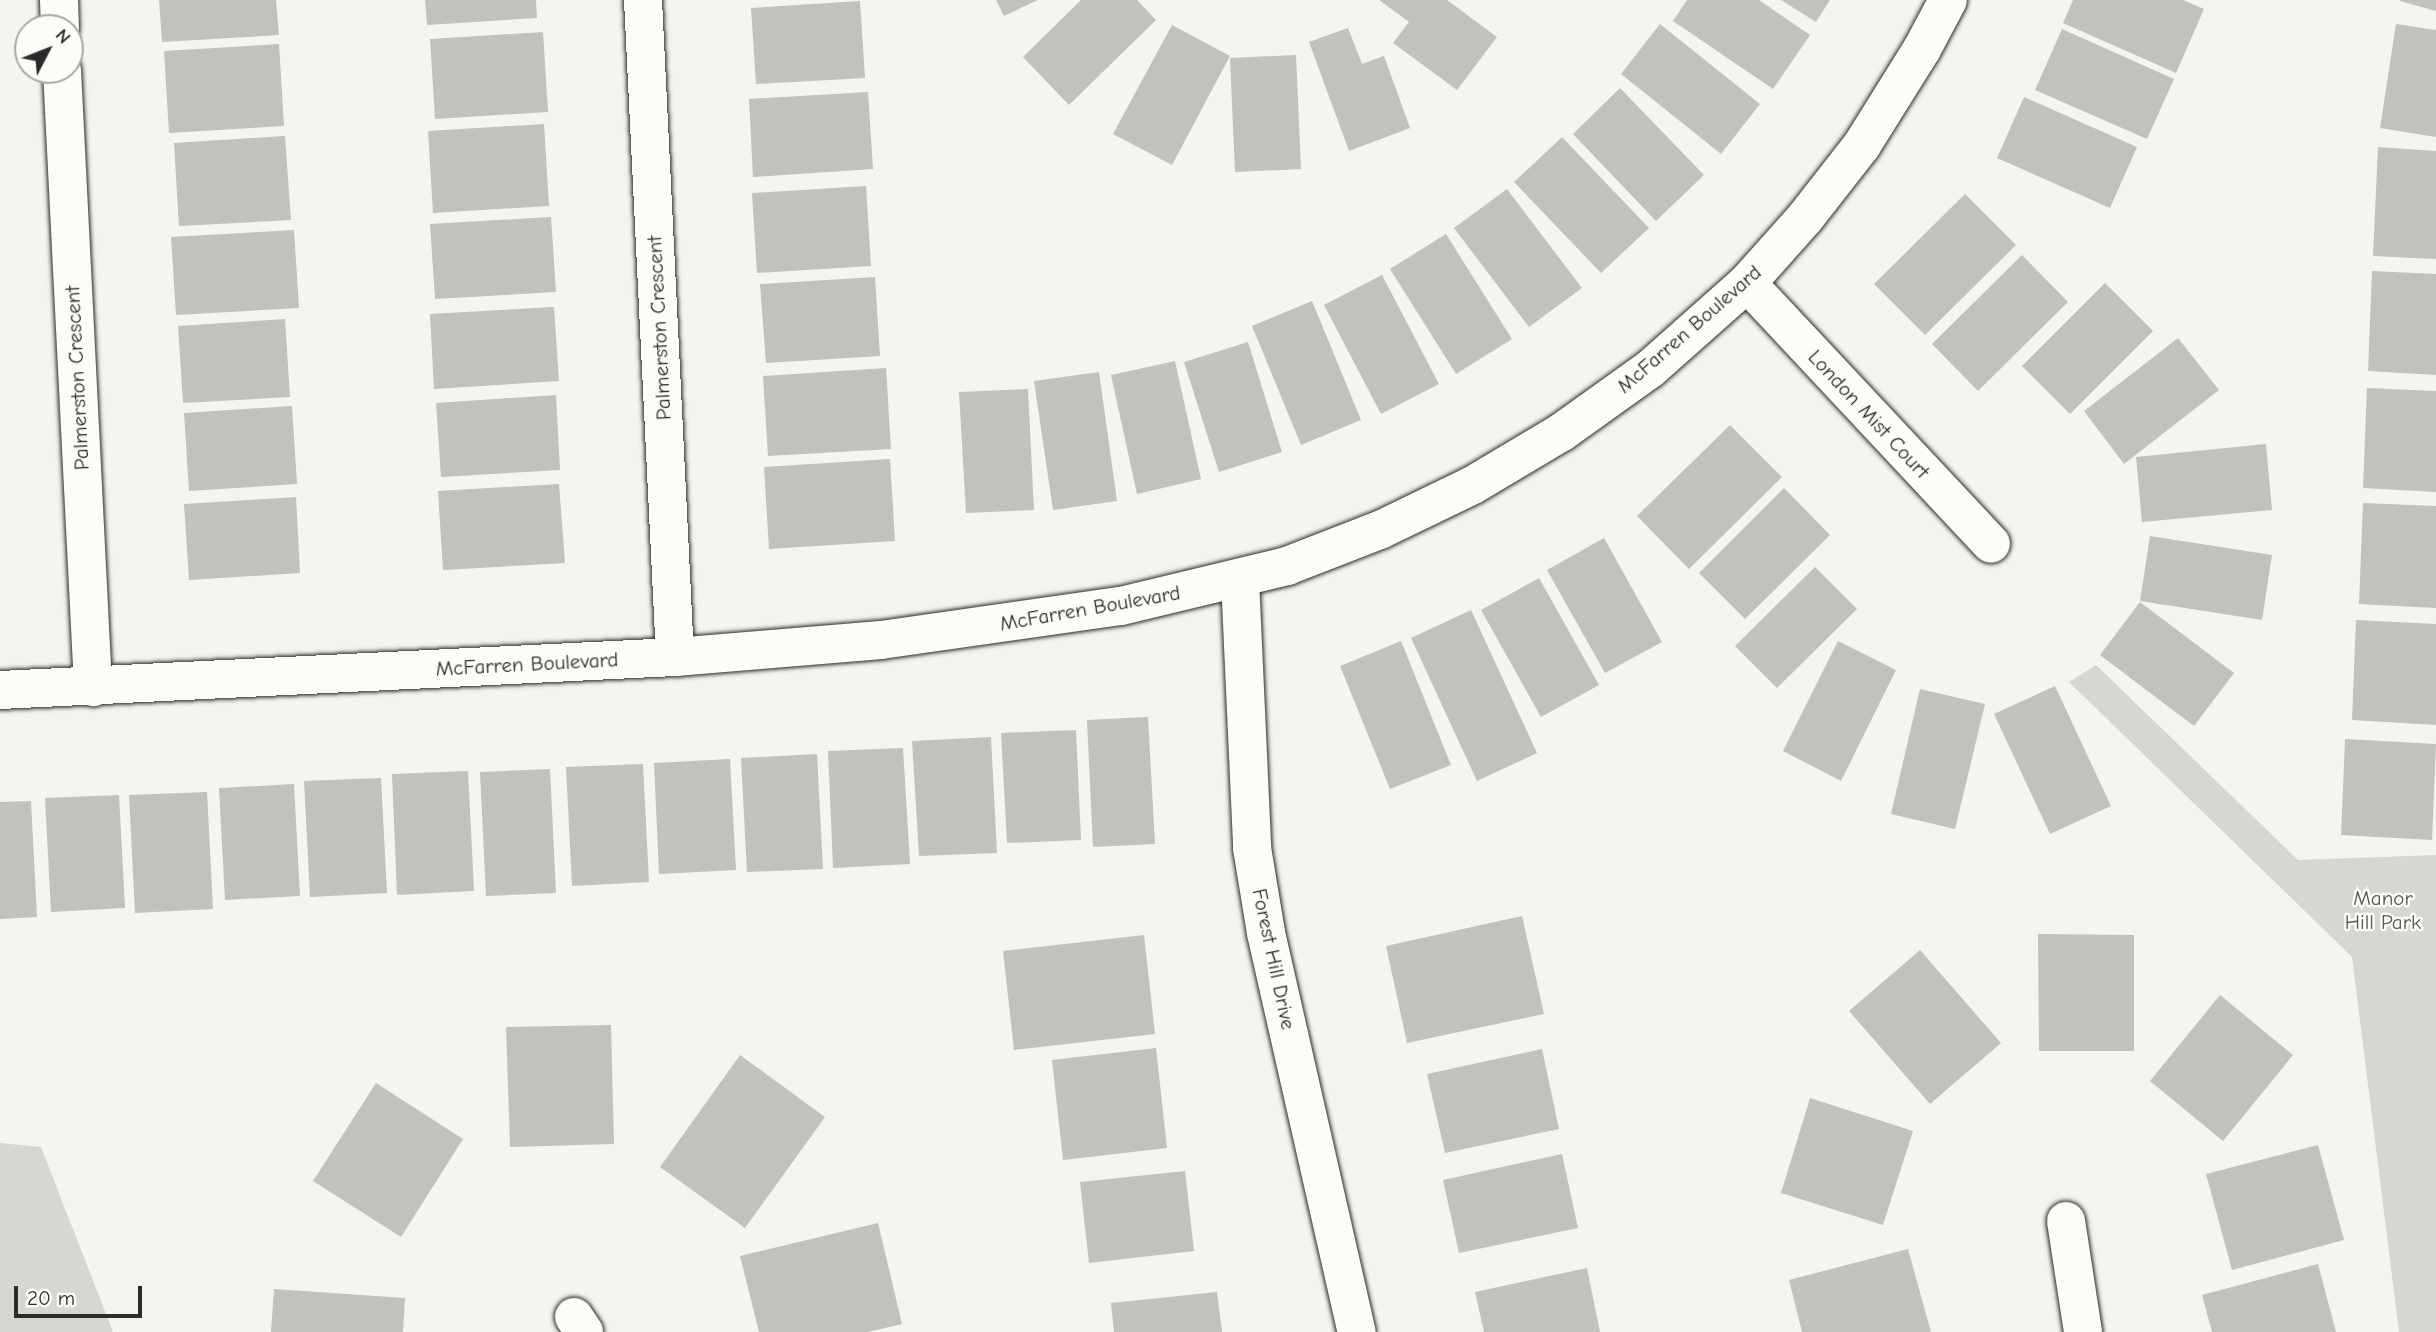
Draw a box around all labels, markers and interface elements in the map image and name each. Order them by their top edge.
north arrow [14,14,84,84]
text: N [51,24,75,48]
street label: Palmerston Crescent [642,235,676,421]
street label: McFarren Boulevard [1612,259,1766,399]
street label: Palmerston Crescent [60,285,94,471]
street label: London Mist Court [1803,344,1935,484]
street label: McFarren Boulevard [998,580,1182,636]
street label: McFarren Boulevard [435,647,619,681]
park label: Manor Hill Park [2345,885,2421,935]
street label: Forest Hill Drive [1247,886,1301,1032]
scale bar [18,1272,145,1316]
text: 20 m [27,1286,75,1310]

